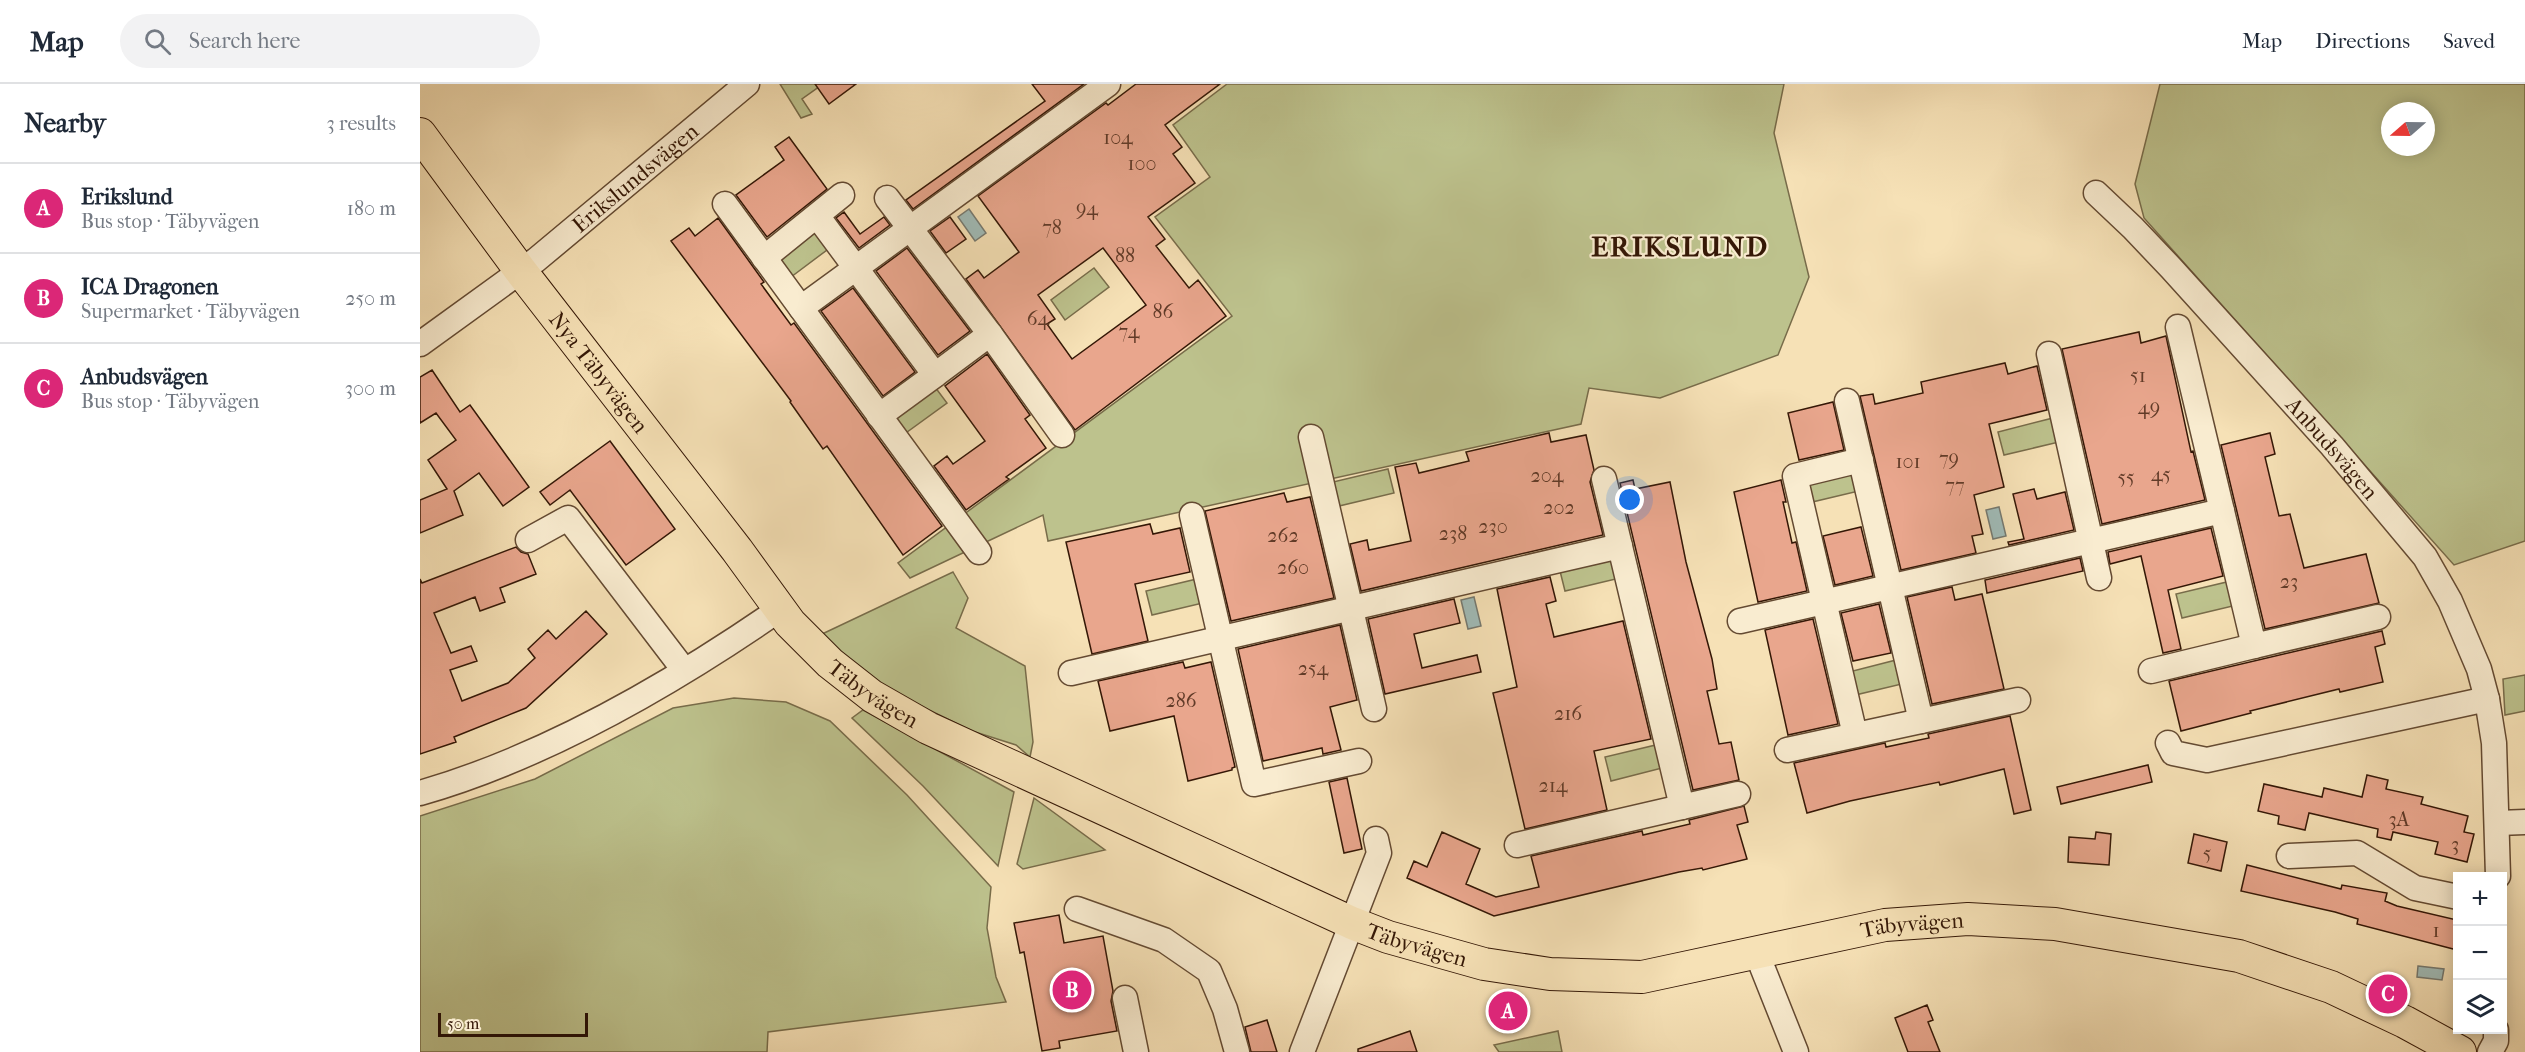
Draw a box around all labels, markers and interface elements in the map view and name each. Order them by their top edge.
search box [120,14,540,68]
text: Map [30,25,84,58]
icon: search [141,25,174,58]
text: Search here [189,28,300,54]
text: Map [2242,29,2282,53]
text: Directions [2315,29,2410,53]
text: Saved [2443,29,2495,53]
north arrow [2381,102,2435,156]
text: Nearby [24,108,106,139]
text: 3 results [327,112,396,135]
street label: Erikslundsvägen [567,118,704,238]
house number: 104 [1103,126,1134,149]
house number: 100 [1127,152,1157,175]
text: Erikslund [81,184,173,210]
text: A [37,197,50,220]
text: 180 m [347,197,396,220]
house number: 94 [1076,197,1099,220]
text: Bus stop · Täbyvägen [81,210,259,233]
house number: 78 [1042,216,1062,239]
district label: ERIKSLUND [1591,230,1769,263]
house number: 88 [1115,244,1135,267]
text: ICA Dragonen [81,274,219,300]
text: B [37,287,50,310]
text: 250 m [345,287,396,310]
text: Supermarket · Täbyvägen [81,300,300,323]
house number: 86 [1153,300,1174,323]
street label: Nya Täbyvägen [543,307,654,439]
house number: 64 [1027,307,1050,330]
house number: 74 [1119,320,1141,343]
text: Anbudsvägen [81,364,208,390]
house number: 51 [2130,364,2146,387]
text: C [37,377,50,400]
text: 300 m [345,377,396,400]
text: Bus stop · Täbyvägen [81,390,259,413]
street label: Anbudsvägen [2280,391,2383,505]
house number: 49 [2138,396,2160,419]
house number: 79 [1939,447,1959,470]
house number: 101 [1895,450,1921,473]
house number: 45 [2151,463,2171,486]
house number: 204 [1531,464,1565,487]
house number: 55 [2117,466,2135,489]
house number: 77 [1945,474,1965,497]
your location [1615,485,1644,514]
house number: 202 [1543,496,1575,519]
house number: 230 [1478,515,1508,538]
house number: 238 [1439,522,1467,545]
house number: 262 [1267,524,1299,547]
house number: 260 [1277,556,1309,579]
house number: 23 [2280,570,2298,593]
street label: Täbyvägen [822,654,923,734]
house number: 254 [1298,657,1330,680]
house number: 286 [1165,689,1197,712]
house number: 216 [1554,702,1582,725]
house number: 214 [1538,774,1569,797]
house number: 3A [2388,808,2411,831]
house number: 3 [2451,833,2459,856]
house number: 5 [2203,842,2211,865]
map controls [2453,872,2507,1034]
button: + [2453,872,2507,926]
street label: Täbyvägen [1858,907,1965,944]
street label: Täbyvägen [1362,918,1470,973]
house number: 1 [2432,919,2440,942]
button: − [2453,926,2507,980]
pin: B [1052,968,1092,1012]
pin: C [2368,972,2408,1016]
button: layers [2453,980,2507,1034]
pin: A [1488,988,1528,1034]
scale bar [438,1010,588,1038]
text: 50 m [447,1014,479,1033]

